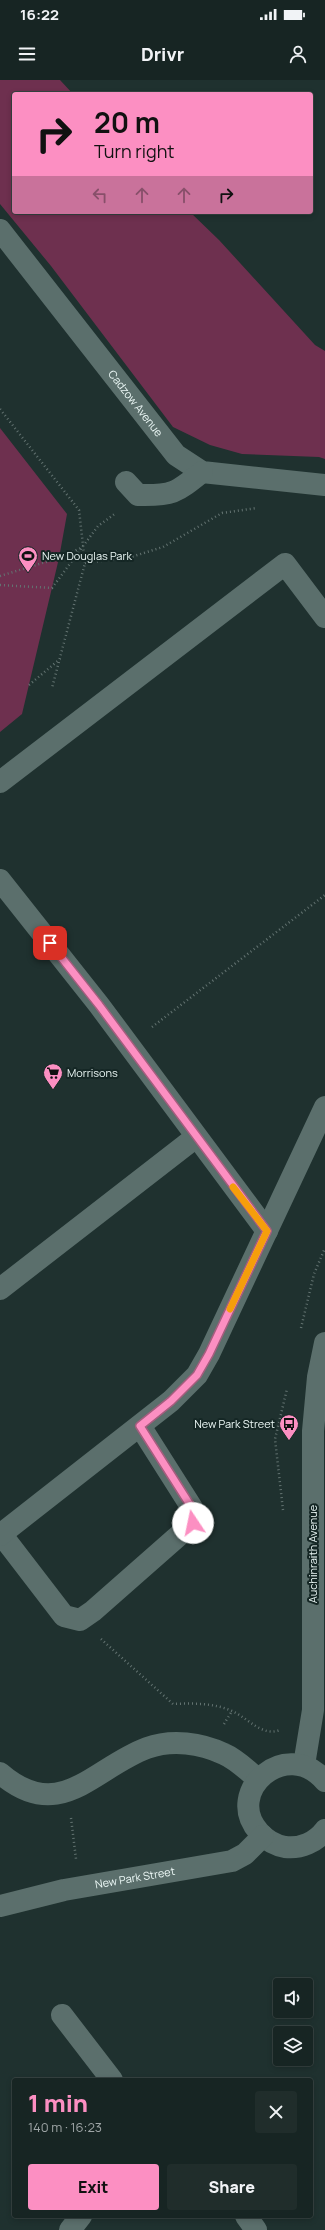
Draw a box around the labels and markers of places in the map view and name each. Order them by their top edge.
sports icon: New Douglas Park [17,545,39,573]
place label: New Douglas Park [42,548,132,563]
pin [33,926,67,960]
supermarket icon: Morrisons [42,1062,64,1090]
place label: Morrisons [67,1065,118,1080]
bus stop icon: New Park Street [278,1413,300,1441]
place label: New Park Street [194,1416,275,1431]

